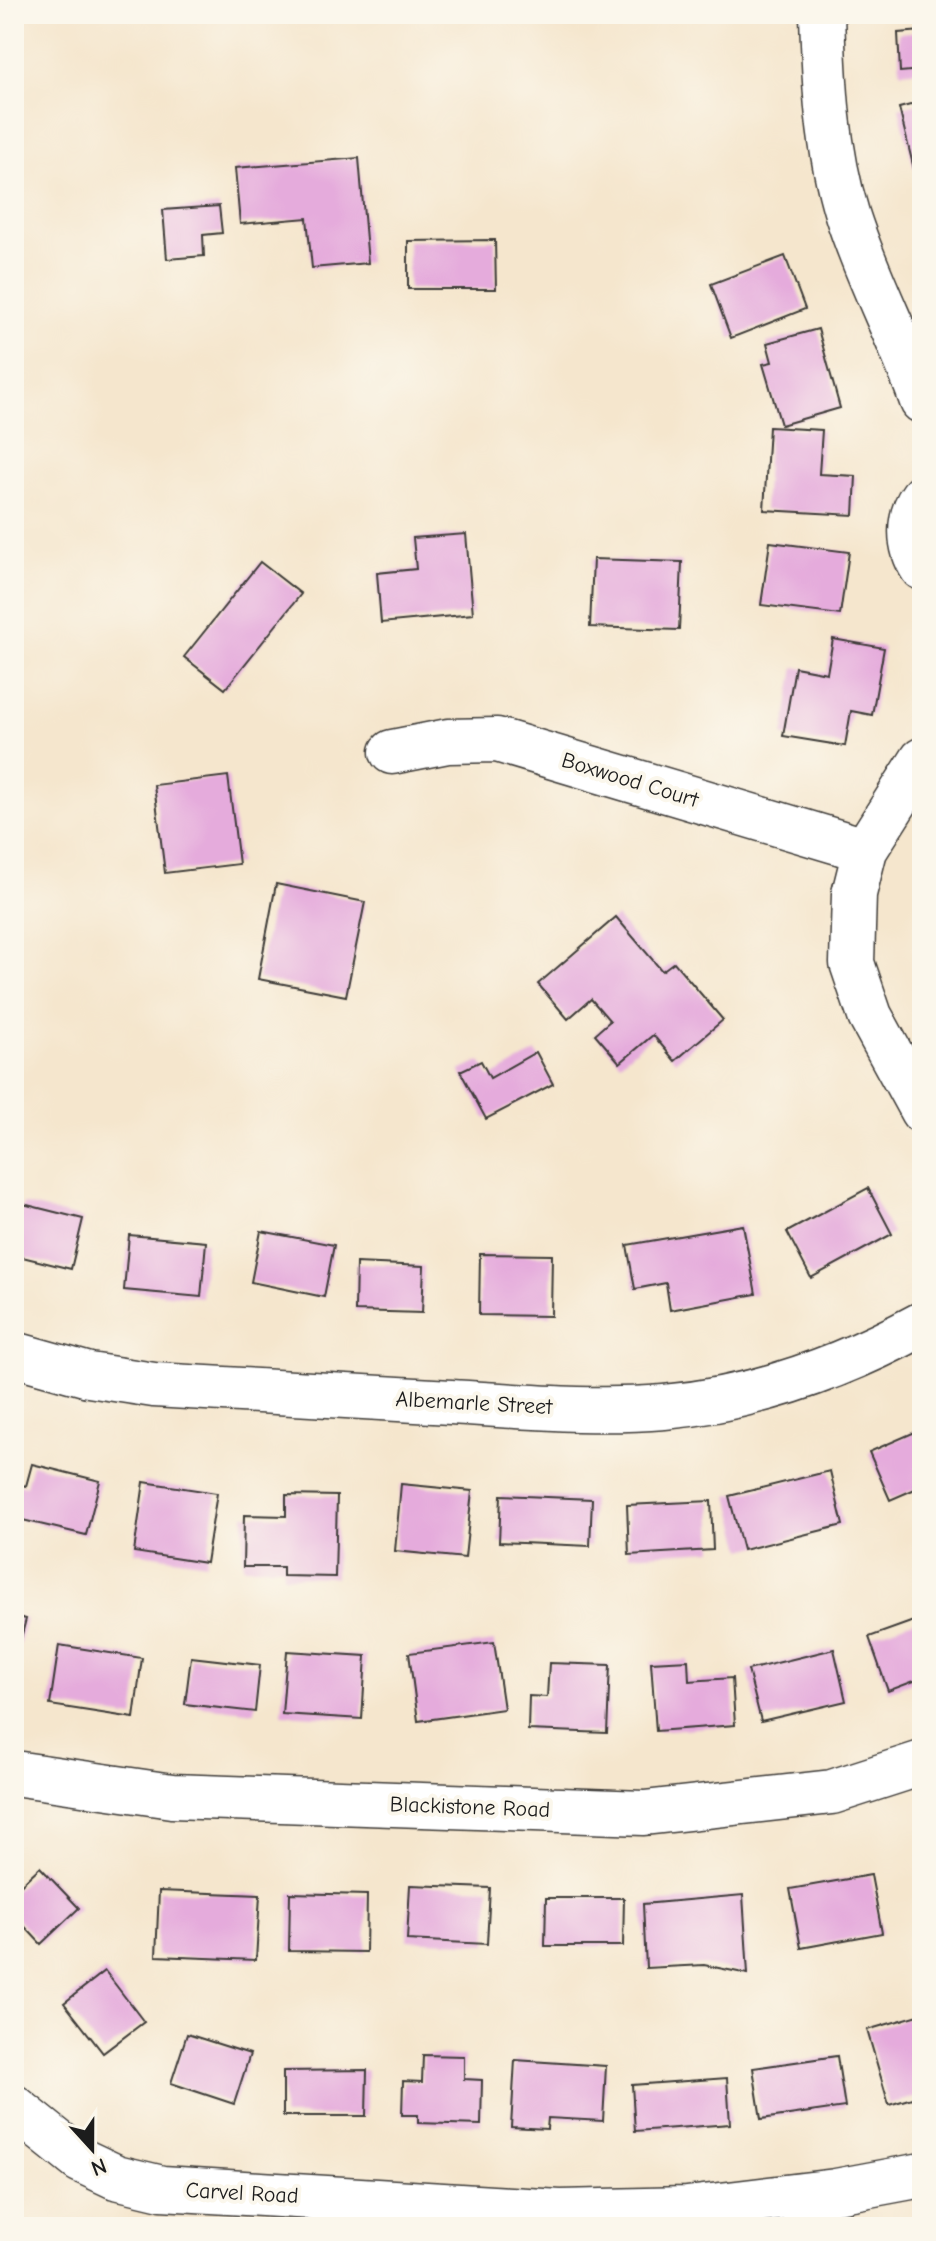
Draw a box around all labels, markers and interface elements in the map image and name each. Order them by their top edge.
street label: Boxwood Court [558,747,702,813]
street label: Albemarle Street [395,1386,554,1420]
street label: Blackistone Road [389,1791,551,1823]
north arrow [52,2109,132,2189]
text: N [87,2152,110,2181]
street label: Carvel Road [185,2177,299,2209]

